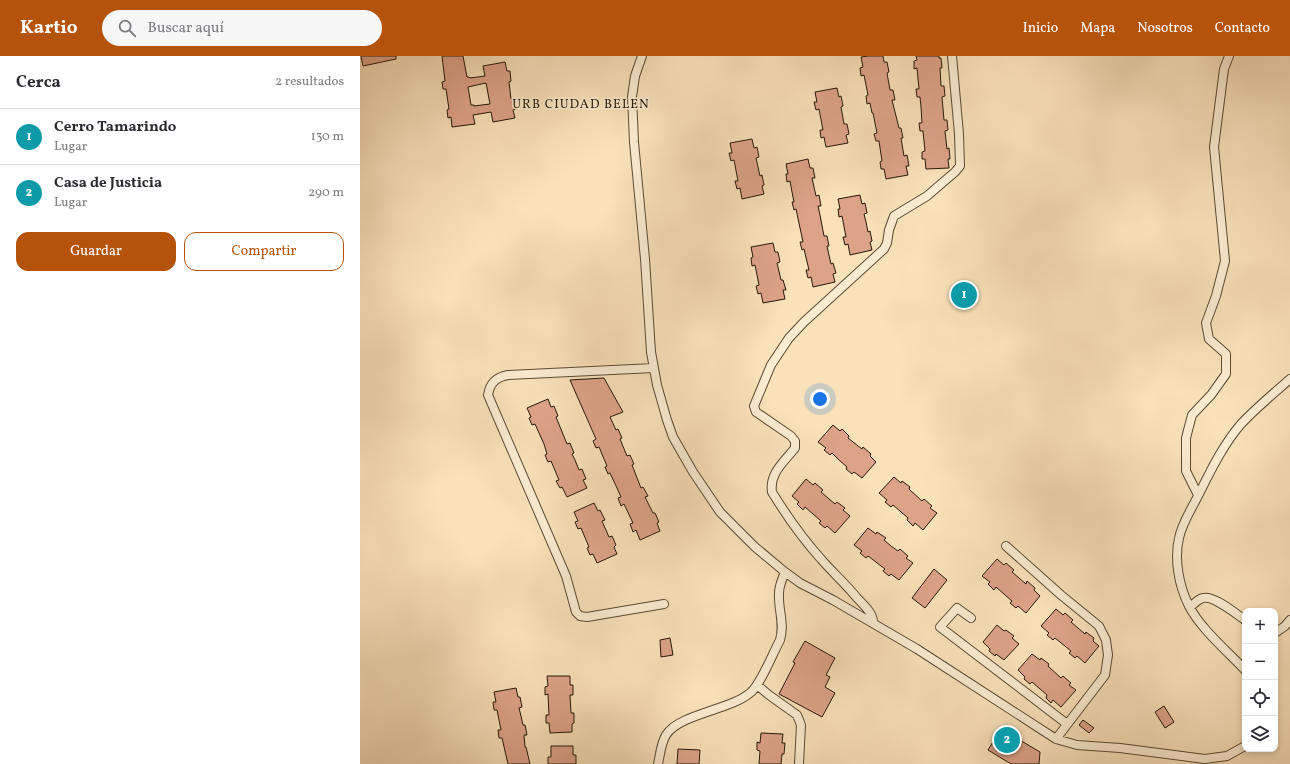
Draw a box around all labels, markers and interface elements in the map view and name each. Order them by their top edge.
search box [102,10,382,46]
text: Kartio [20,15,78,41]
icon: search [116,17,138,39]
text: Buscar aquí [148,18,224,39]
text: Inicio [1023,19,1058,38]
text: Mapa [1080,19,1115,38]
text: Nosotros [1137,19,1193,38]
text: Contacto [1215,19,1270,38]
text: Cerca [16,71,61,94]
text: 2 resultados [275,73,344,91]
district label: URB CIUDAD BELEN [512,96,650,114]
text: Cerro Tamarindo [54,117,176,138]
text: 1 [26,128,32,146]
text: 130 m [311,128,344,146]
text: Lugar [54,138,87,156]
text: Casa de Justicia [54,173,162,194]
text: 2 [26,184,32,202]
text: 290 m [308,184,344,202]
text: Lugar [54,194,87,212]
button: Guardar [16,232,176,271]
button: Compartir [184,232,344,271]
pin: 1 [951,280,977,310]
your location [810,389,830,409]
map controls [1242,608,1278,752]
button: + [1242,608,1278,644]
button: − [1242,644,1278,680]
button: locate [1242,680,1278,716]
button: layers [1242,716,1278,752]
pin: 2 [994,725,1020,755]

